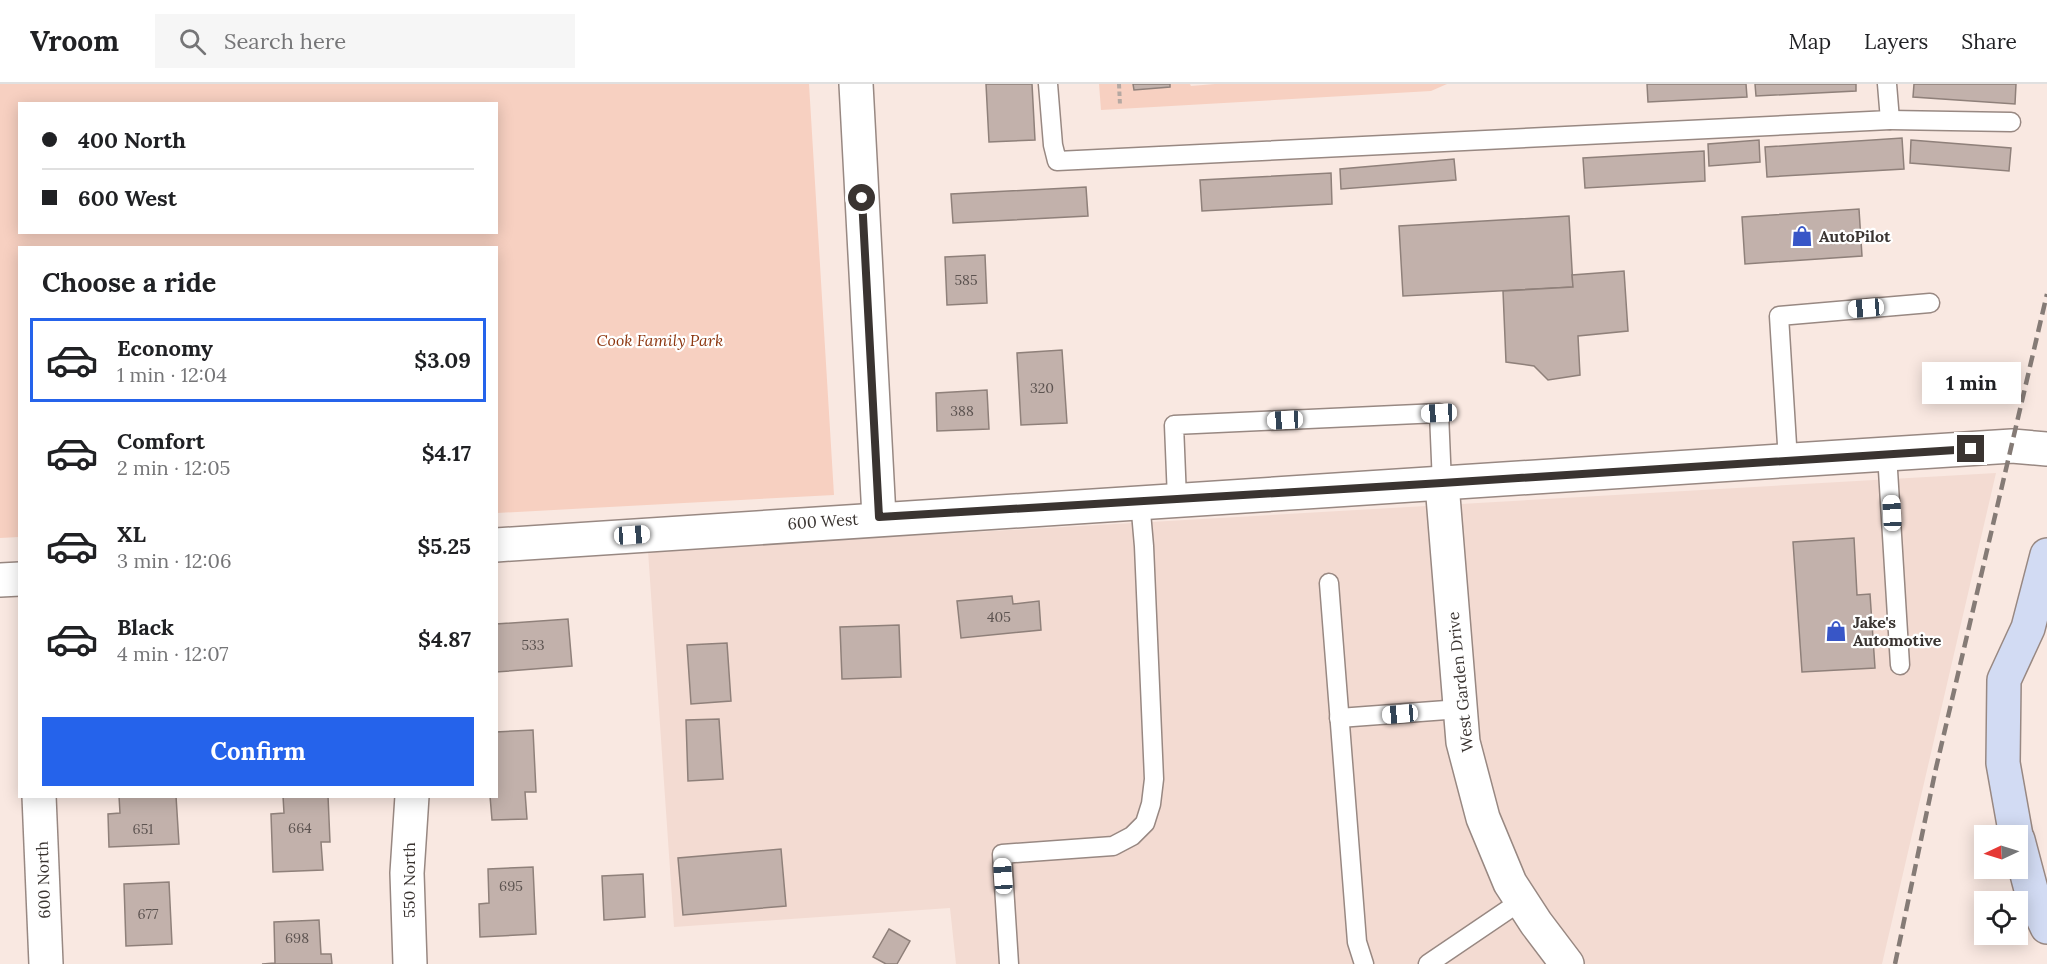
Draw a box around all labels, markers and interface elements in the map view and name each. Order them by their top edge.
search box [155,14,575,68]
text: Vroom [30,23,119,59]
icon: search [176,25,209,58]
text: Search here [224,27,346,55]
text: Map [1788,28,1831,55]
text: Layers [1864,28,1928,55]
text: Share [1961,28,2017,55]
text: 400 North [78,126,186,154]
text: 600 West [78,184,177,212]
route start [848,184,875,211]
shop icon: AutoPilot [1790,224,1814,248]
place label: AutoPilot [1819,226,1891,246]
text: Choose a ride [42,265,216,299]
house number: 585 [954,271,978,289]
car [1847,297,1885,319]
park label: Cook Family Park [597,330,723,350]
icon: car [45,333,99,387]
text: Economy [117,334,213,362]
text: $3.09 [414,346,471,374]
text: 1 min · 12:04 [117,362,227,387]
callout: 1 min [1922,362,2020,404]
text: 1 min [1946,370,1997,395]
house number: 320 [1030,379,1054,397]
house number: 388 [950,402,974,420]
car [1421,403,1457,423]
car [1267,410,1303,430]
icon: car [45,426,99,480]
text: Comfort [117,427,205,455]
route end [1957,435,1984,462]
text: $4.17 [422,439,471,467]
text: 2 min · 12:05 [117,455,231,480]
car [1882,495,1902,531]
street label: 600 West [787,508,860,533]
icon: car [45,519,99,573]
text: XL [117,520,146,548]
car [613,525,651,545]
text: $5.25 [417,532,471,560]
text: 3 min · 12:06 [117,548,232,573]
house number: 405 [987,608,1011,626]
street label: West Garden Drive [1443,610,1477,753]
icon: car [45,612,99,666]
place label: Jake's Automotive [1853,612,1942,650]
text: Black [117,613,174,641]
shop icon: Jake's Automotive [1824,619,1848,643]
text: $4.87 [418,625,471,653]
house number: 533 [521,636,545,654]
text: 4 min · 12:07 [117,641,228,666]
car [1381,703,1419,725]
button: Confirm [42,717,474,786]
house number: 664 [288,819,312,837]
house number: 651 [133,820,153,838]
north arrow [1974,825,2028,879]
map controls [1974,825,2028,945]
street label: 600 North [32,840,54,919]
street label: 550 North [399,842,419,918]
car [993,857,1013,895]
house number: 695 [499,877,523,895]
button: locate [1974,891,2028,945]
house number: 677 [138,905,159,923]
house number: 698 [285,929,309,947]

